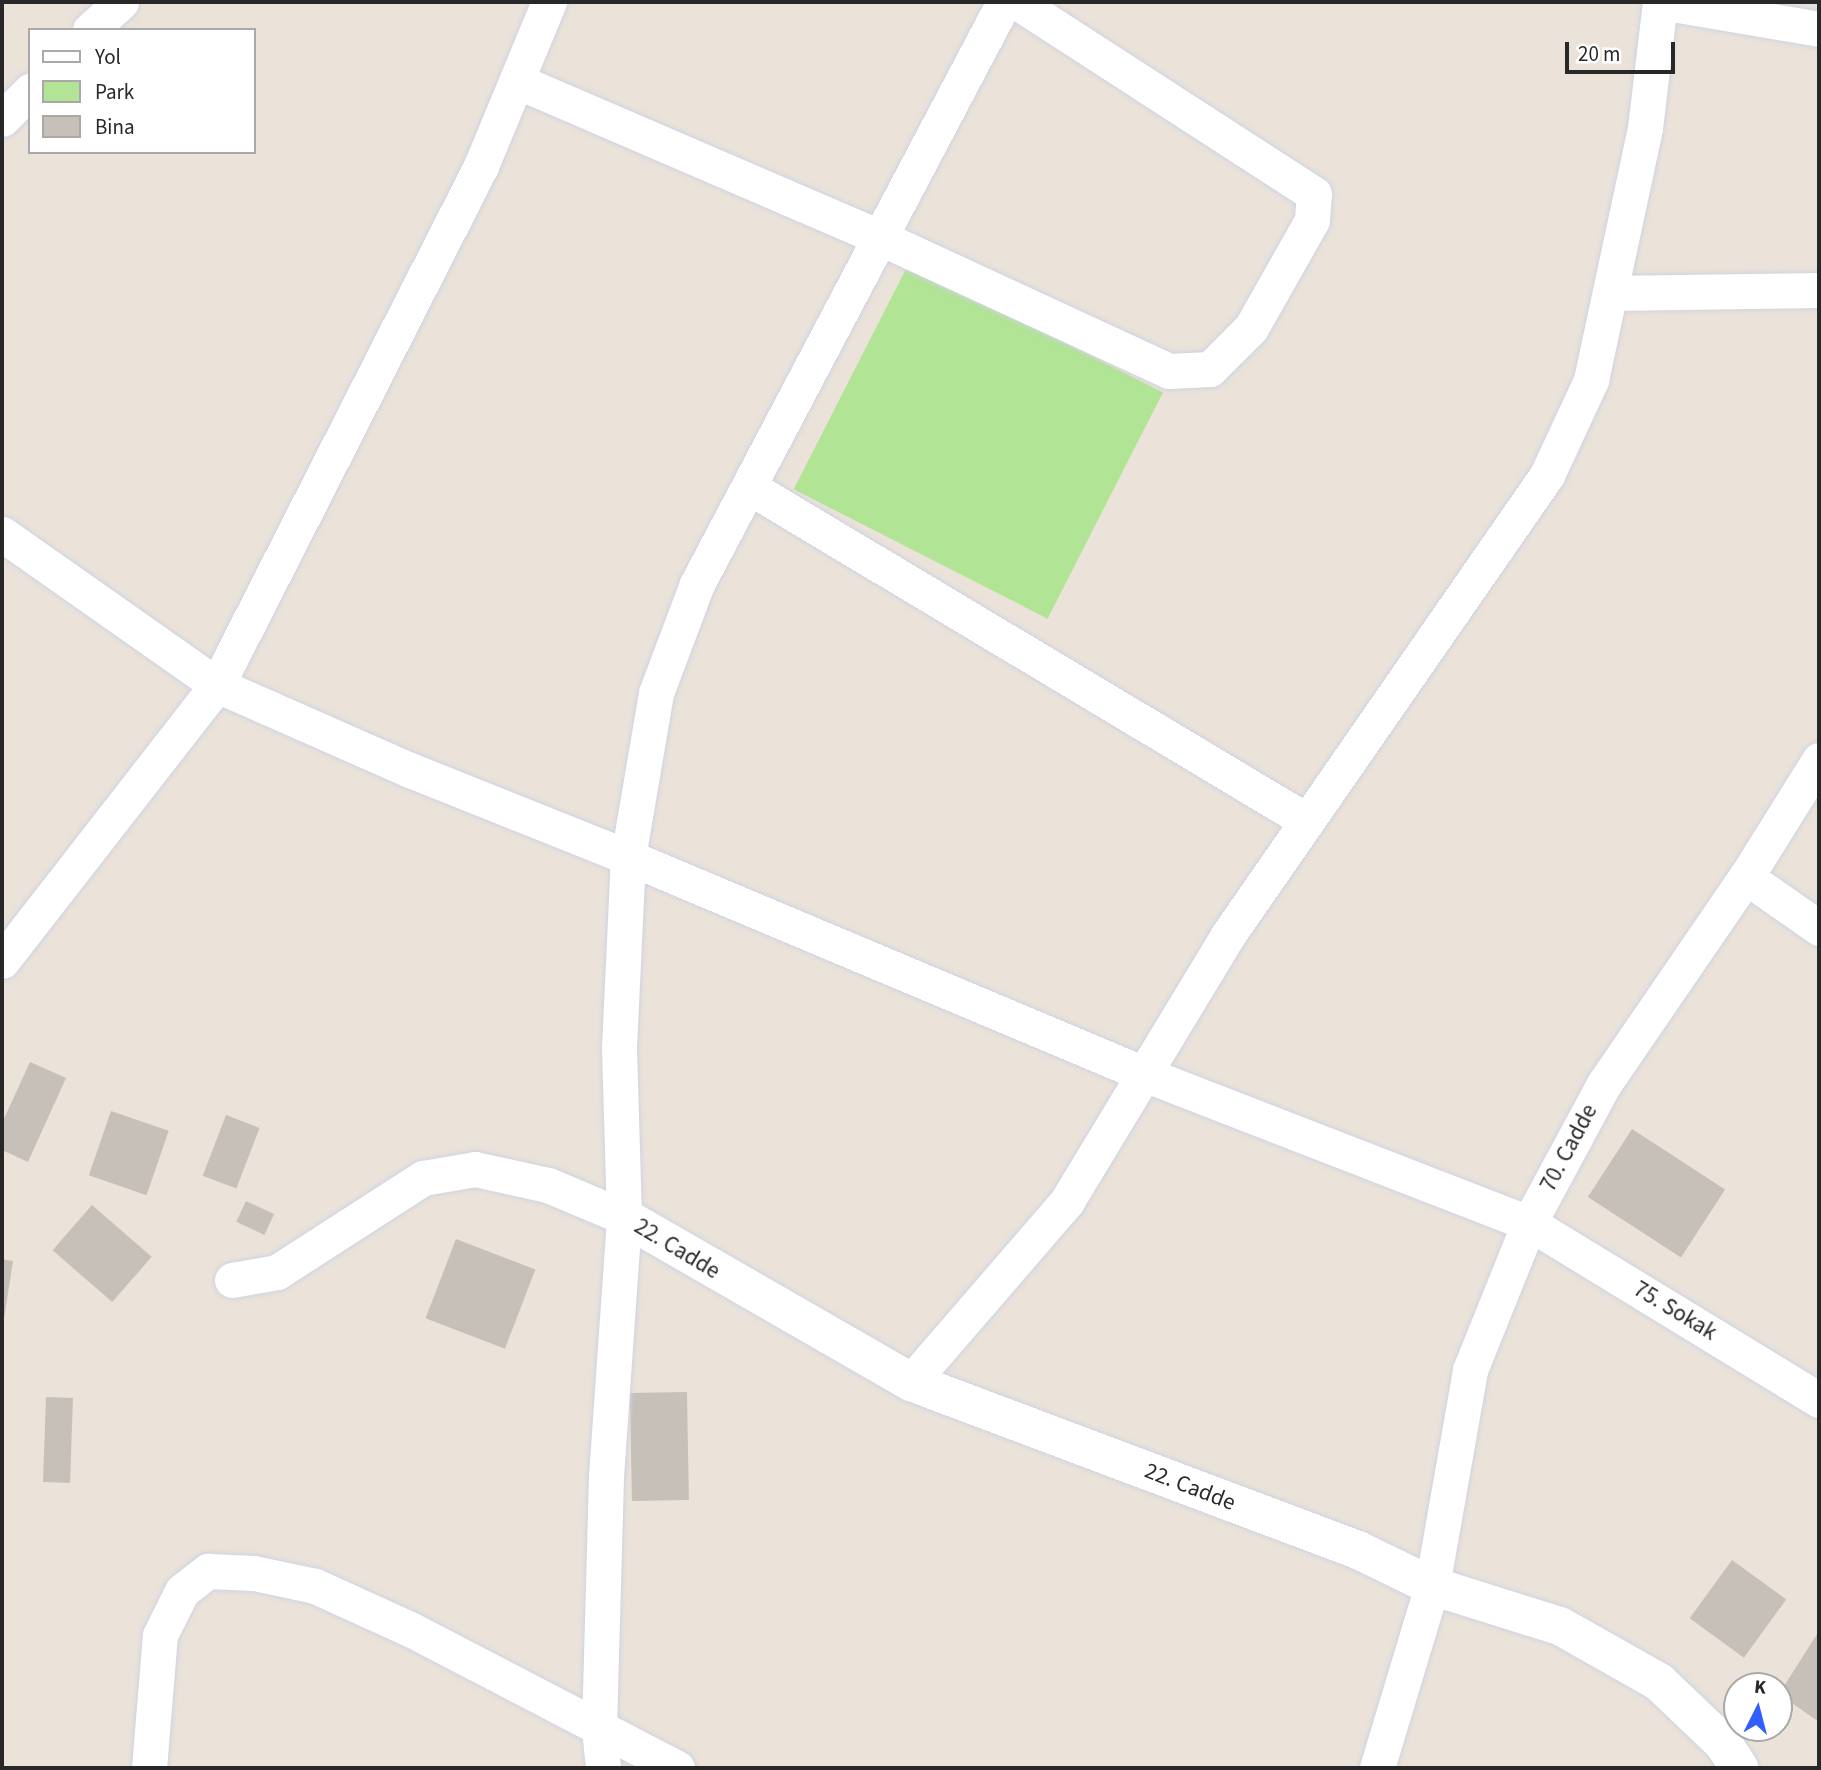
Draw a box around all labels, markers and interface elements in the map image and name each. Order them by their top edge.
legend [28,28,256,154]
scale bar [1569,28,1679,72]
text: 20 m [1578,39,1620,69]
text: Yol [95,42,121,72]
text: Park [95,77,134,107]
text: Bina [95,112,135,142]
street label: 70. Cadde [1535,1100,1603,1196]
street label: 22. Cadde [629,1213,725,1285]
street label: 75. Sokak [1628,1275,1722,1347]
street label: 22. Cadde [1141,1457,1239,1517]
north arrow [1723,1672,1793,1742]
text: K [1753,1674,1767,1702]

